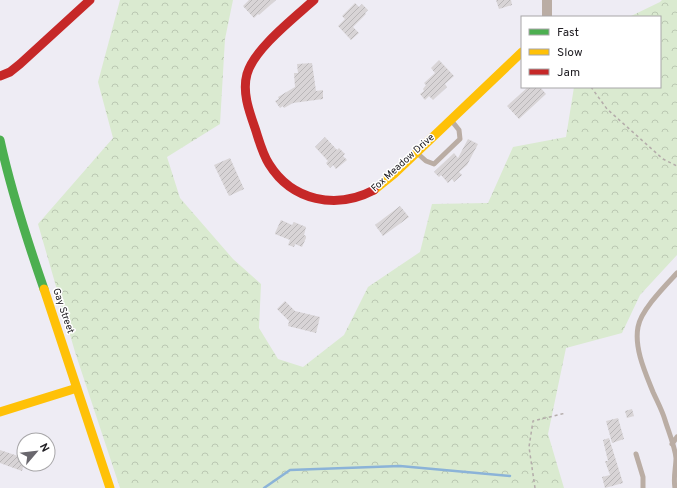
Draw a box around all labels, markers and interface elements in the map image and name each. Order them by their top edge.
legend [521,16,661,88]
text: Fast [557,25,579,41]
text: Slow [557,45,583,61]
text: Jam [557,65,580,81]
street label: Fox Meadow Drive [369,131,437,195]
street label: Gay Street [49,287,77,336]
north arrow [16,432,56,472]
text: N [36,441,52,455]

